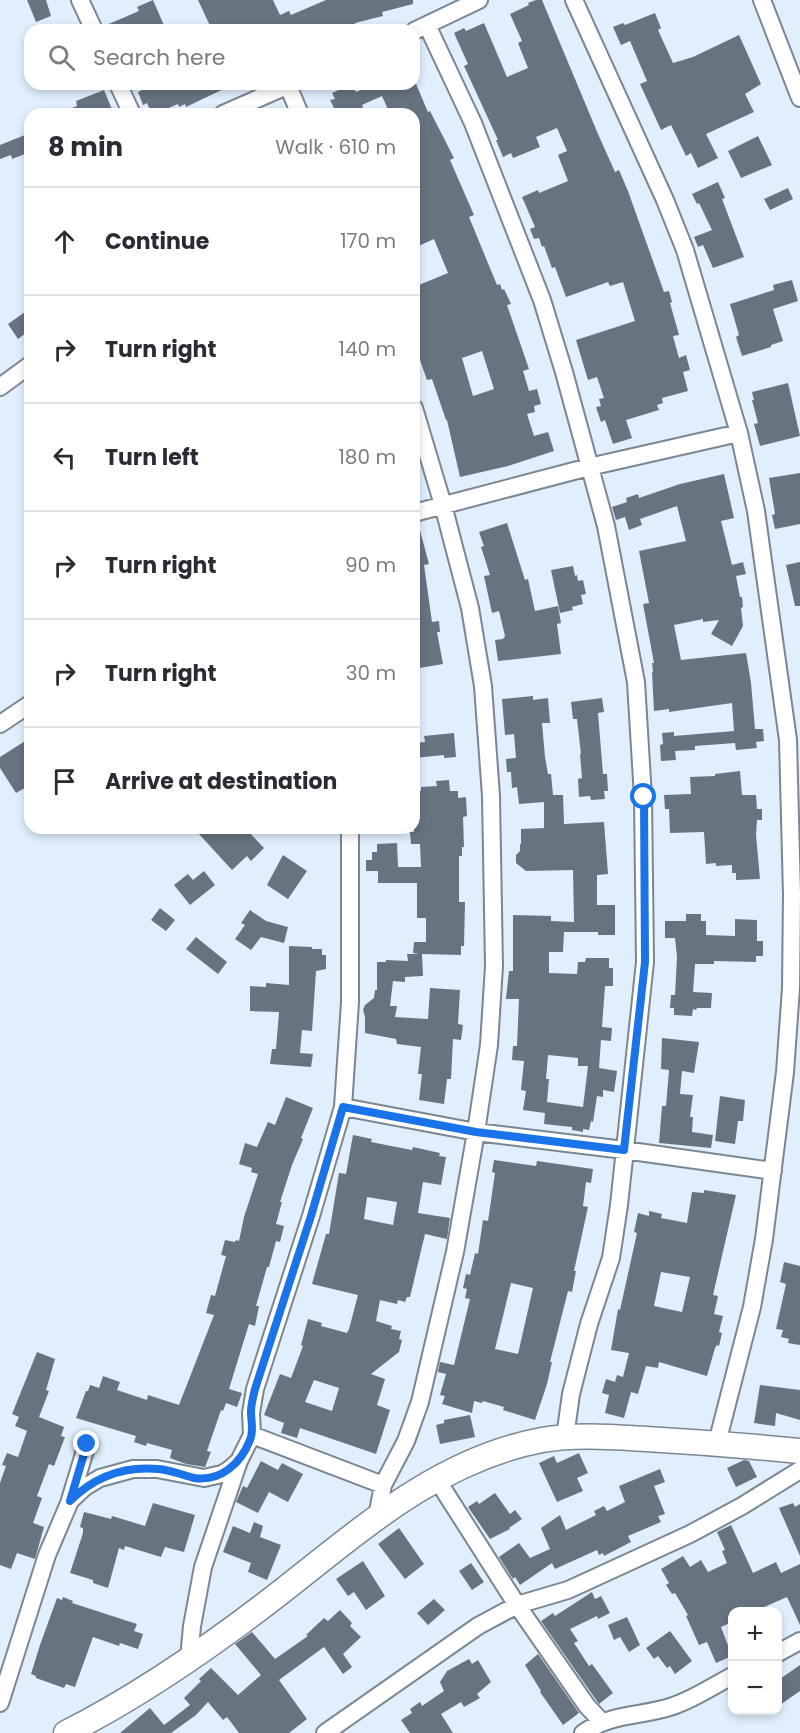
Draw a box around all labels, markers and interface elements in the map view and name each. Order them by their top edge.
search box [24,24,420,90]
icon: search [45,41,78,74]
text: Search here [93,42,226,73]
text: 8 min [48,129,123,165]
text: Walk · 610 m [275,133,396,161]
icon: ahead [48,225,81,258]
text: Continue [105,226,209,257]
text: 170 m [340,227,396,255]
icon: right [48,333,81,366]
text: Turn right [105,334,216,365]
text: 140 m [339,335,396,363]
icon: left [48,441,81,474]
text: Turn left [105,442,199,473]
text: 180 m [338,443,396,471]
icon: right [48,549,81,582]
text: Turn right [105,550,216,581]
text: 90 m [345,551,396,579]
icon: right [48,657,81,690]
text: Turn right [105,658,216,689]
text: 30 m [346,659,396,687]
icon: arrive [48,765,81,798]
text: Arrive at destination [105,766,337,797]
route start [630,783,656,809]
route end [73,1430,99,1456]
map controls [728,1607,782,1715]
button: + [728,1607,782,1661]
button: − [728,1661,782,1715]

